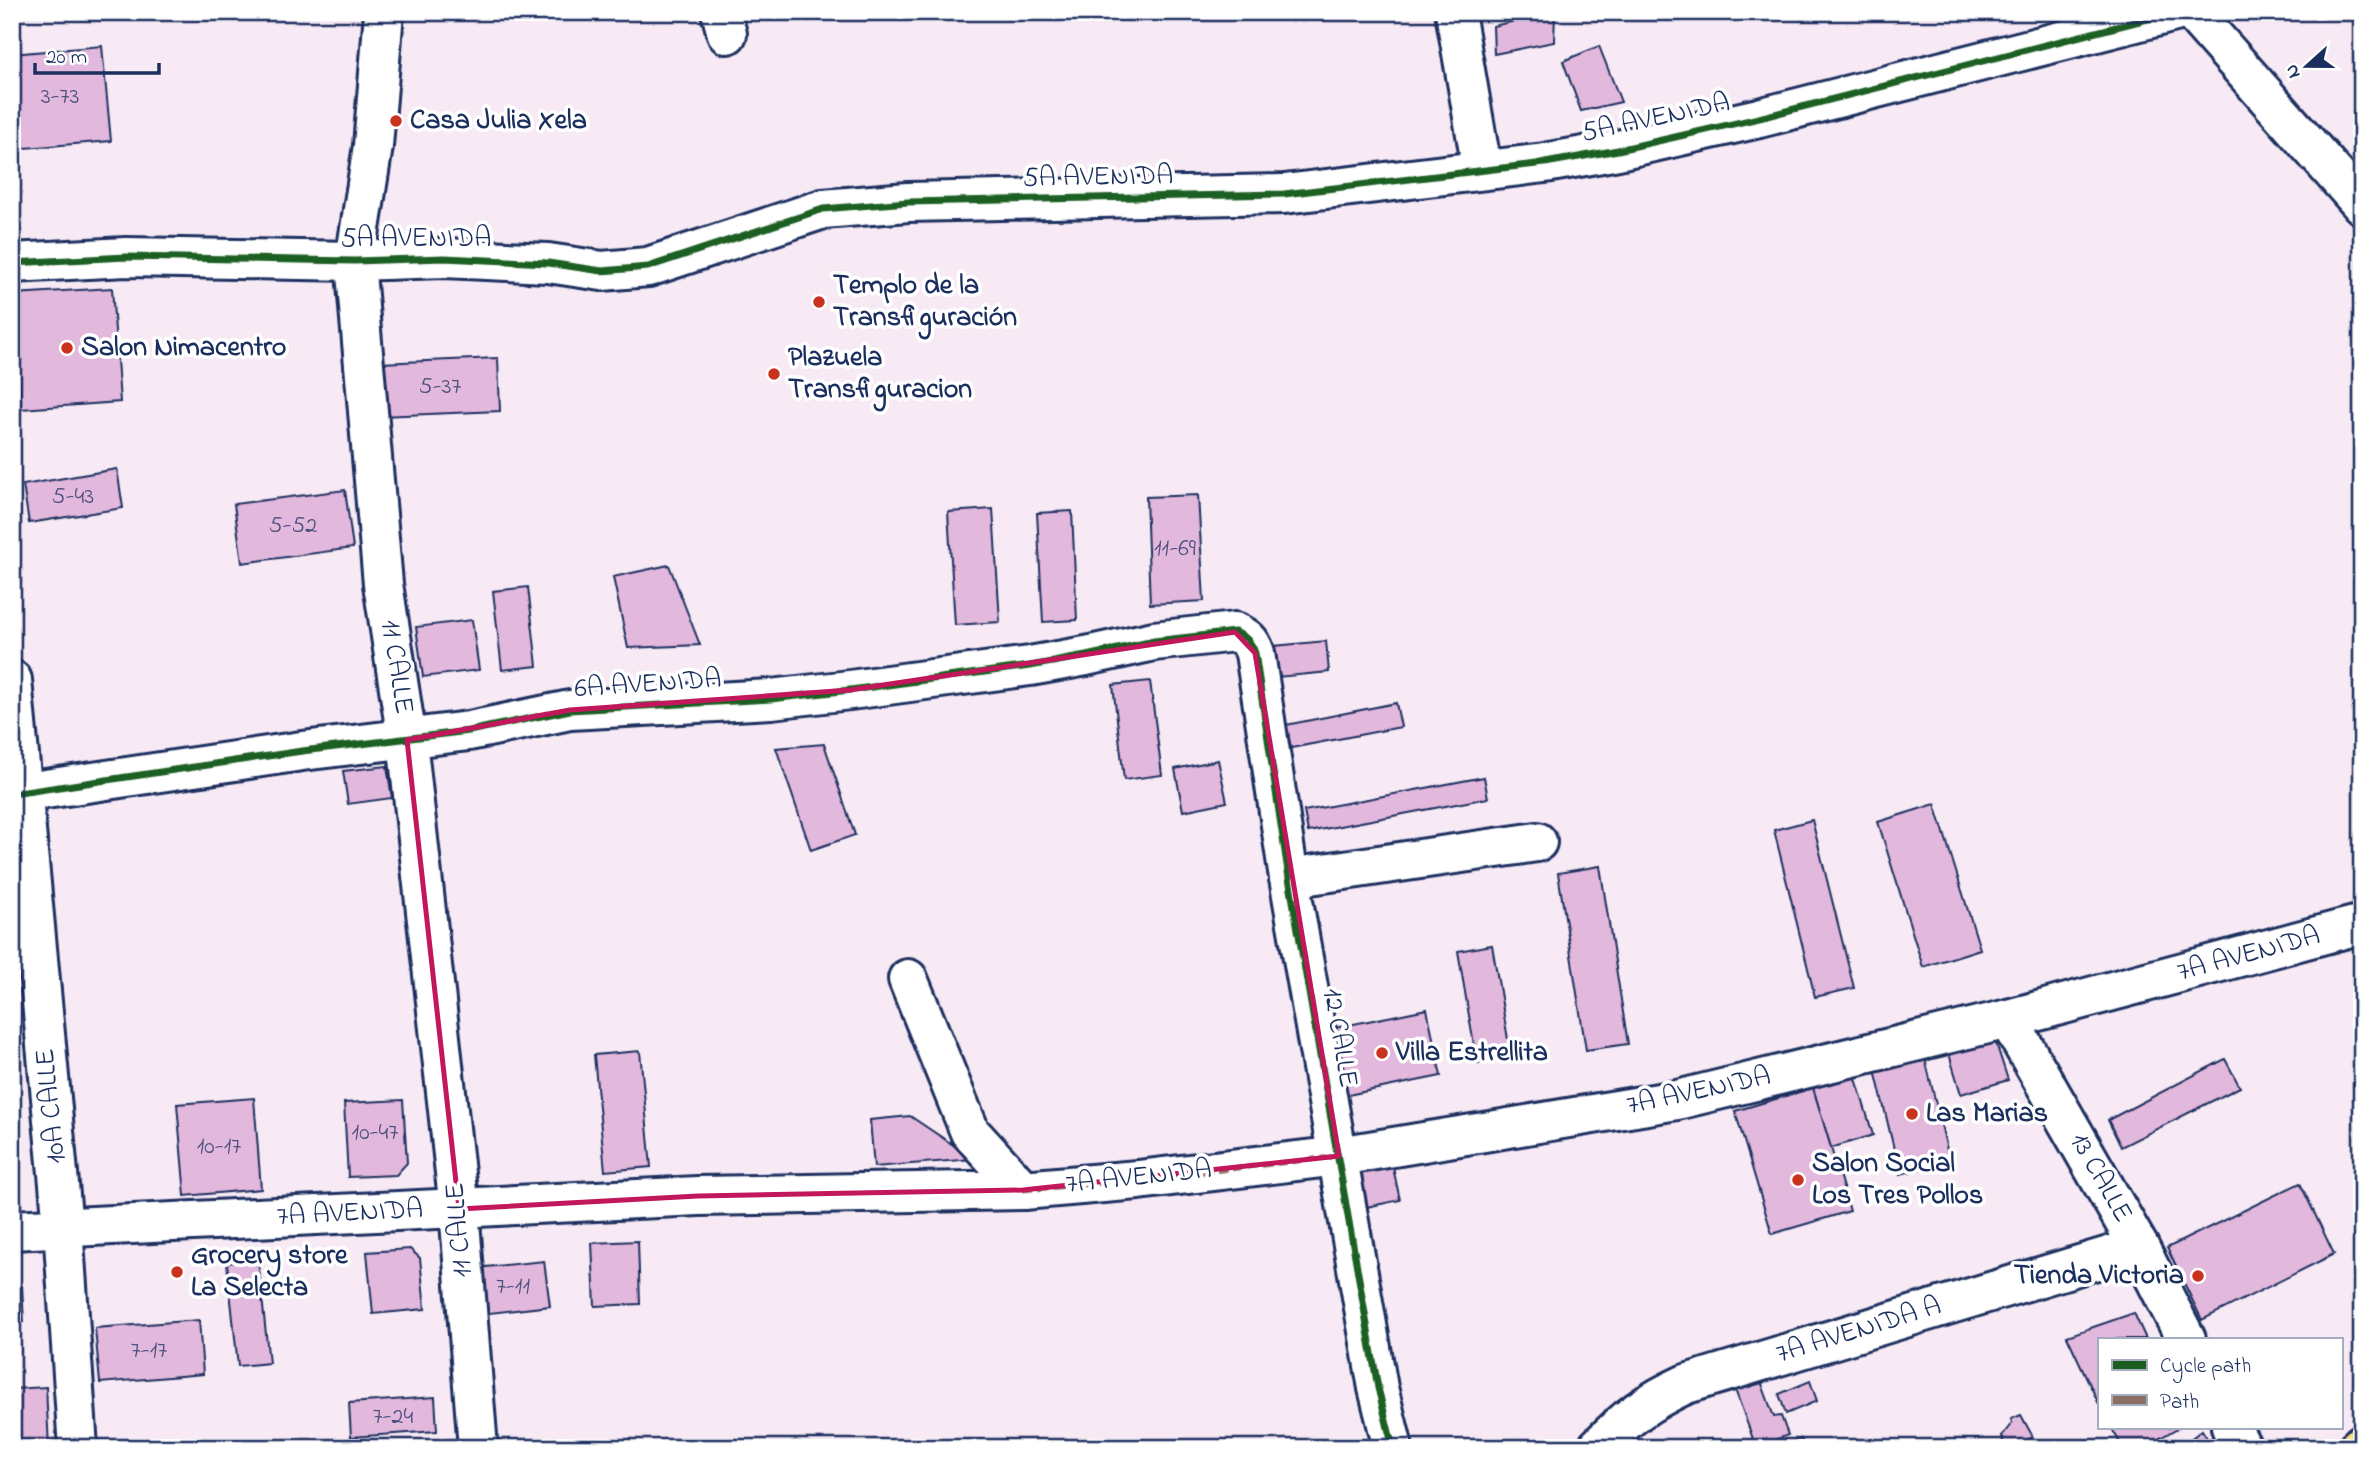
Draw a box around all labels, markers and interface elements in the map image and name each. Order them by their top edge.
scale bar [35,32,159,76]
north arrow [2272,32,2342,102]
text: 20 m [46,43,87,73]
text: N [2278,60,2308,82]
house number: 3-73 [41,80,79,115]
street label: 5A AVENIDA [1578,83,1734,155]
place label: Casa Julia Xela [410,101,587,142]
marker: Casa Julia Xela [388,113,404,129]
street label: 5A AVENIDA [1022,156,1174,200]
street label: 5A AVENIDA [341,219,491,260]
place label: Templo de la Transfiguración [833,266,1017,340]
marker: Templo de la Transfiguración [811,294,827,310]
place label: Salon Nimacentro [81,328,286,369]
place label: Plazuela Transfiguracion [788,338,972,412]
marker: Salon Nimacentro [59,340,75,356]
marker: Plazuela Transfiguracion [766,366,782,382]
house number: 5-37 [419,370,461,405]
house number: 5-43 [52,480,94,515]
house number: 5-52 [269,509,317,544]
house number: 11-69 [1154,532,1197,567]
street label: 11 CALLE [368,617,424,717]
street label: 6A AVENIDA [573,659,723,711]
street label: 7A AVENIDA [2173,916,2325,994]
street label: 12 CALLE [1310,985,1368,1091]
place label: Villa Estrellita [1395,1033,1548,1074]
marker: Villa Estrellita [1374,1045,1390,1061]
street label: 10A CALLE [26,1046,78,1166]
street label: 7A AVENIDA [1623,1057,1775,1127]
place label: Las Marias [1926,1094,2048,1135]
marker: Las Marias [1904,1106,1920,1122]
house number: 10-47 [352,1116,398,1151]
street label: 13 CALLE [2058,1125,2142,1231]
house number: 10-17 [197,1130,241,1165]
place label: Salon Social Los Tres Pollos [1812,1144,1983,1217]
street label: 7A AVENIDA [1064,1150,1214,1206]
marker: Salon Social Los Tres Pollos [1790,1172,1806,1188]
street label: 11 CALLE [435,1181,485,1279]
street label: 7A AVENIDA [276,1190,424,1238]
place label: Grocery store La Selecta [191,1236,349,1309]
place label: Tienda Victoria [2014,1256,2184,1297]
marker: Grocery store La Selecta [169,1264,185,1280]
marker: Tienda Victoria [2190,1268,2206,1284]
house number: 7-11 [496,1270,530,1305]
street label: 7A AVENIDA A [1771,1286,1947,1376]
house number: 7-17 [131,1334,167,1369]
legend [2098,1338,2342,1428]
text: Cycle path [2160,1352,2251,1384]
text: Path [2160,1388,2199,1418]
house number: 7-24 [373,1400,413,1435]

